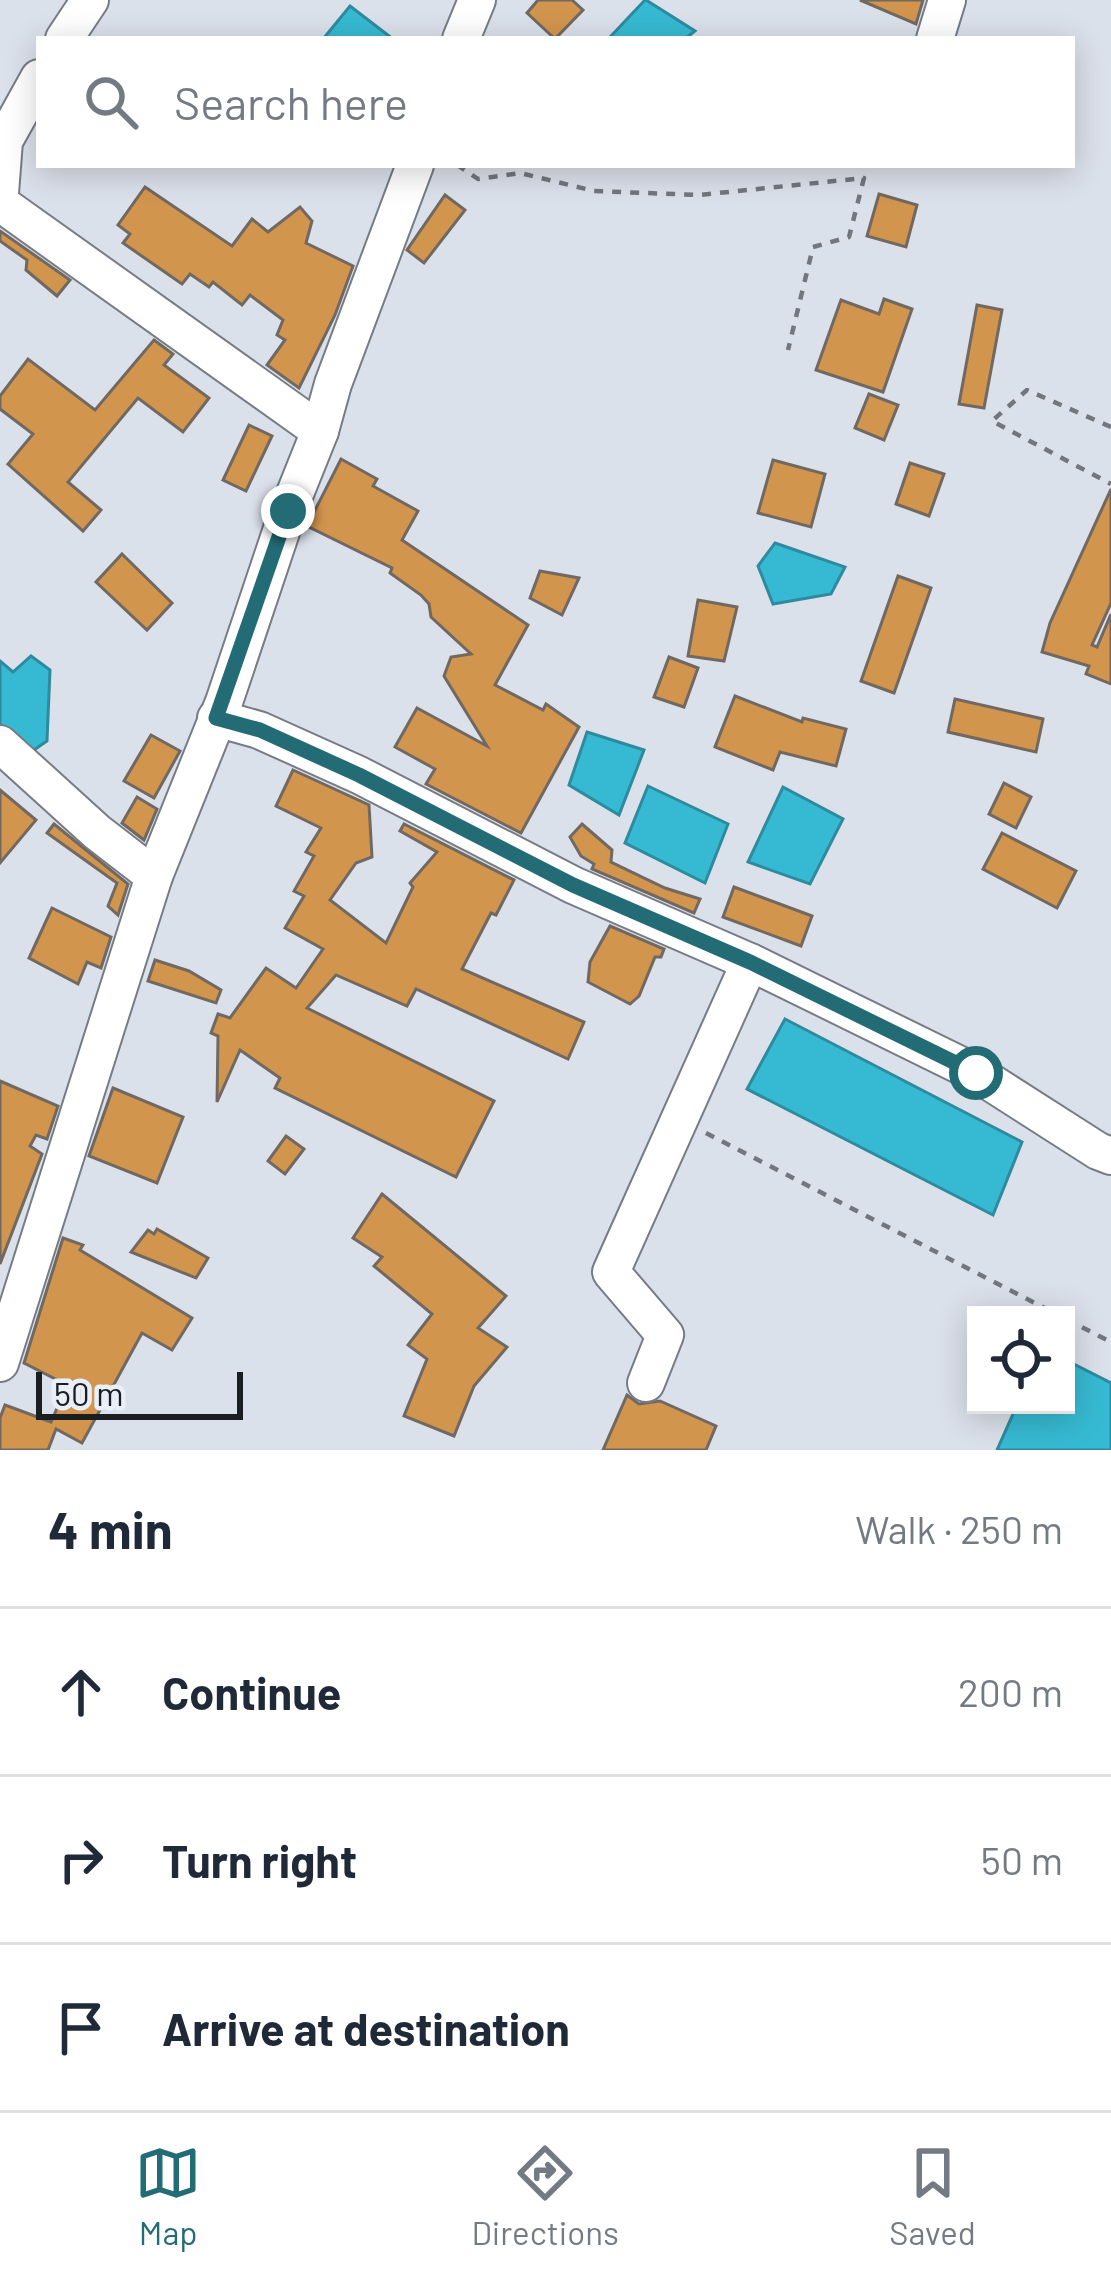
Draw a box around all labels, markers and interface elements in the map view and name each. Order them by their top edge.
search box [36,36,1075,168]
icon: search [78,69,144,135]
text: Search here [174,75,408,129]
route end [261,484,315,538]
route start [949,1046,1003,1100]
map controls [967,1306,1075,1414]
button: locate [967,1306,1075,1414]
scale bar [36,1366,243,1419]
text: 50 m [54,1373,124,1413]
text: 4 min [48,1498,173,1559]
text: Walk · 250 m [855,1505,1063,1552]
icon: ahead [48,1659,114,1725]
text: Continue [162,1665,341,1719]
text: 200 m [958,1668,1063,1715]
icon: right [48,1827,114,1893]
text: Turn right [162,1833,357,1887]
text: 50 m [981,1836,1063,1883]
icon: arrive [48,1995,114,2061]
text: Arrive at destination [162,2001,570,2055]
tab: Map [135,2140,201,2252]
tab: Directions [471,2140,619,2252]
tab: Saved [889,2140,976,2252]

